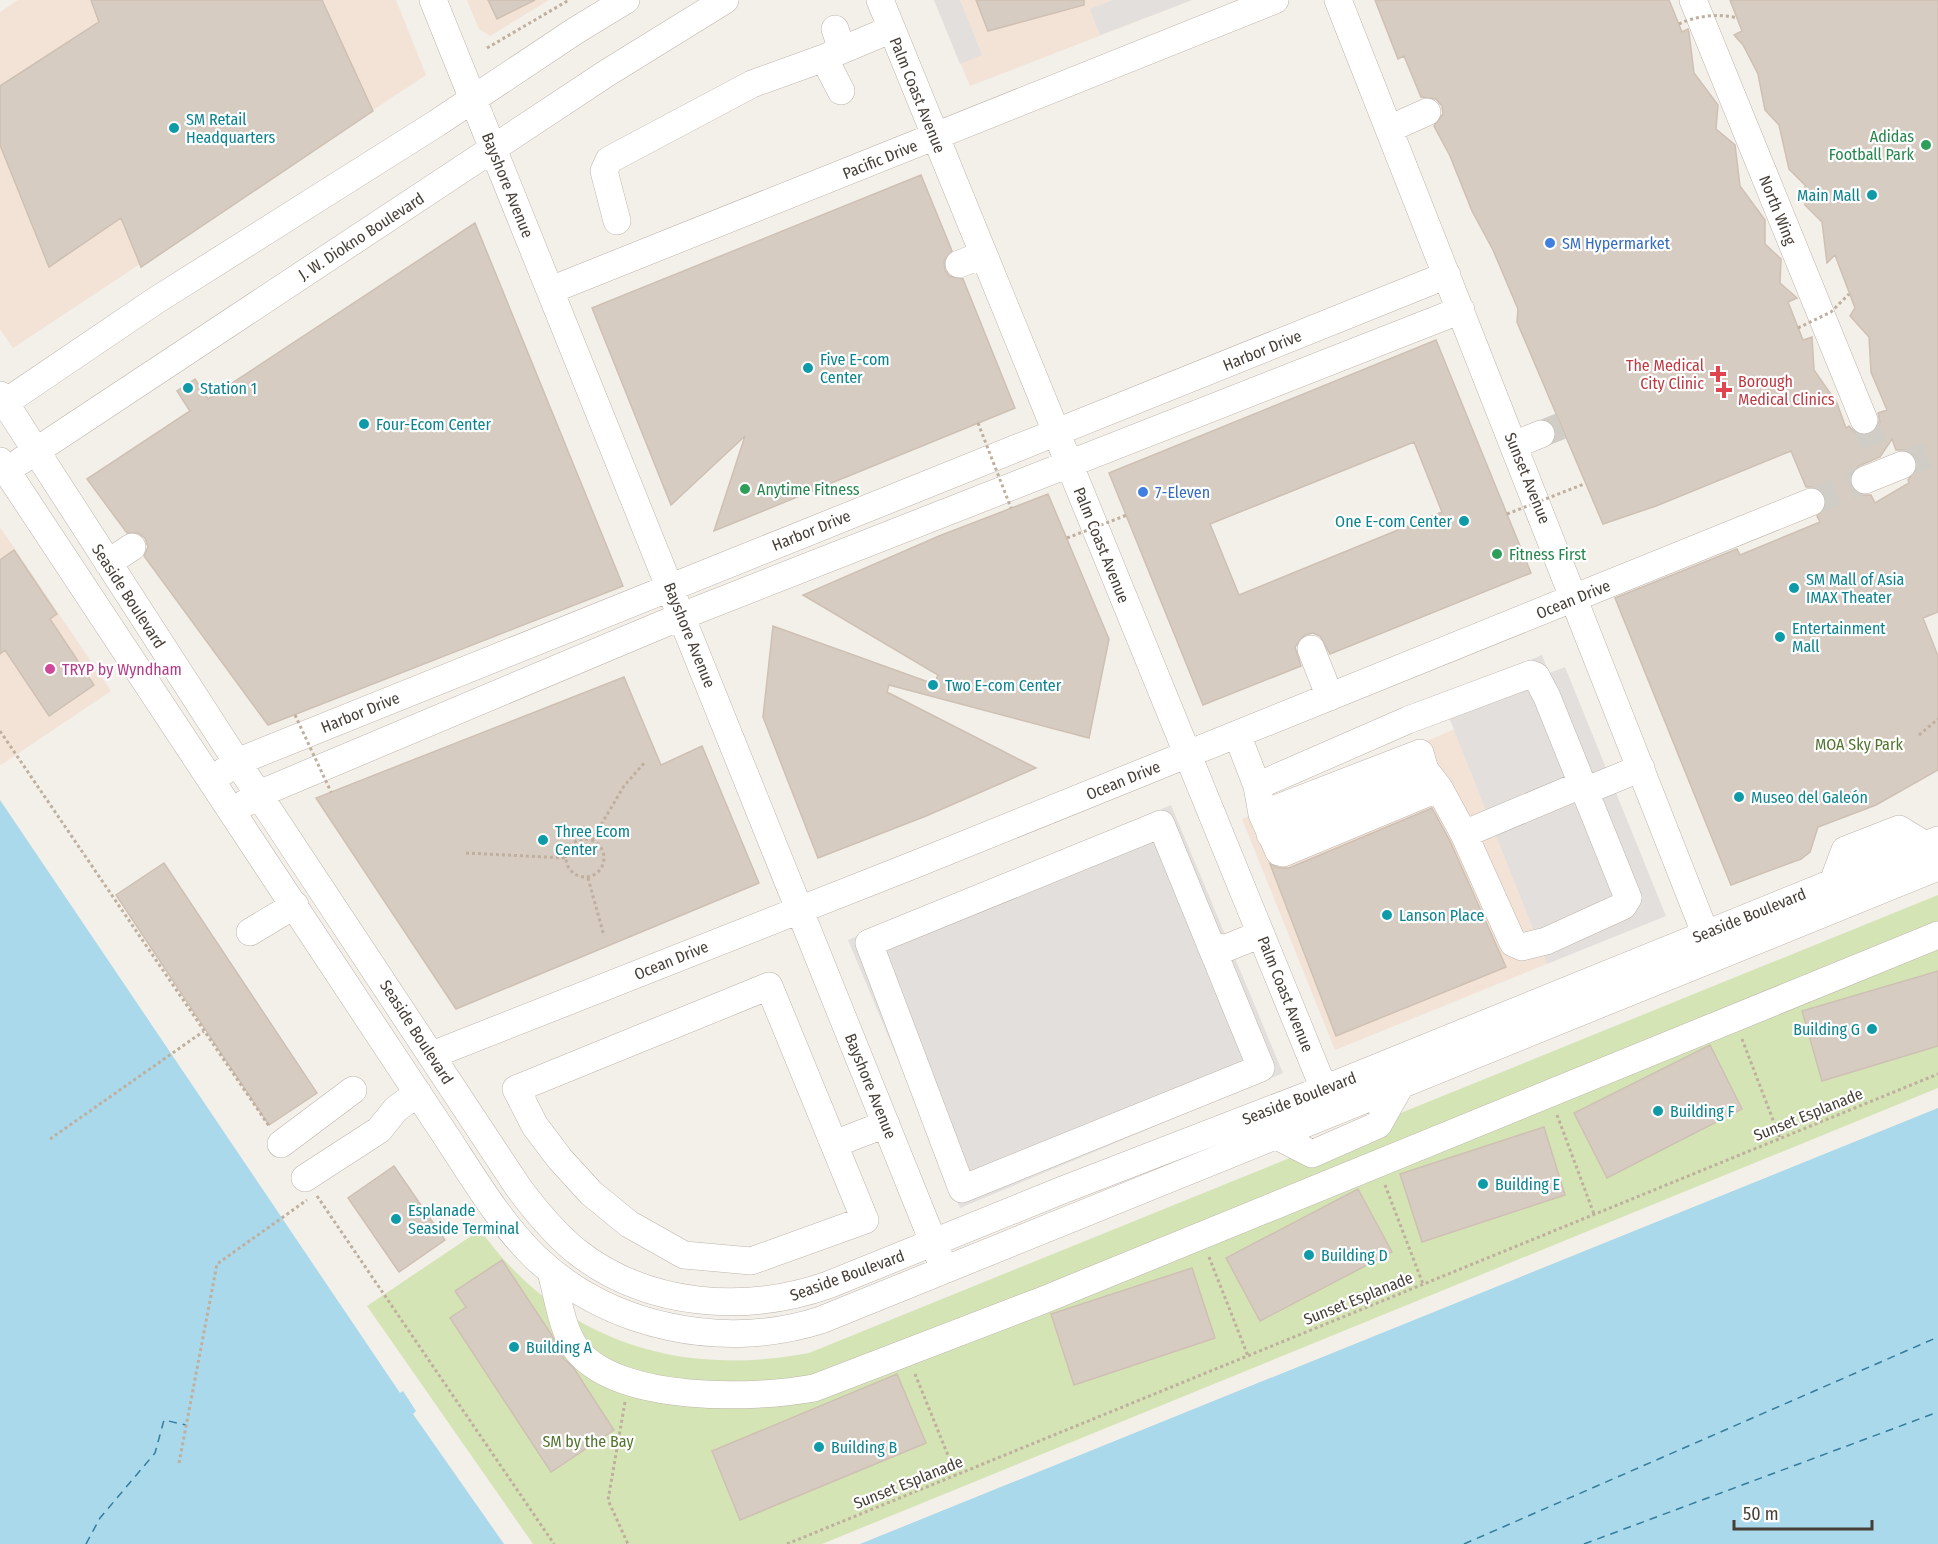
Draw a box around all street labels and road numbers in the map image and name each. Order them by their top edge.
street label: Palm Coast Avenue [886,35,949,156]
street label: Bayshore Avenue [478,130,537,241]
street label: Pacific Drive [840,136,921,183]
street label: North Wing [1755,173,1800,248]
street label: J. W. Diokno Boulevard [295,189,428,284]
street label: Harbor Drive [1220,326,1304,375]
street label: Sunset Avenue [1501,430,1554,527]
street label: Palm Coast Avenue [1070,485,1133,606]
street label: Harbor Drive [769,506,853,555]
street label: Seaside Boulevard [88,541,169,652]
street label: Ocean Drive [1533,576,1613,623]
street label: Bayshore Avenue [660,580,719,691]
street label: Harbor Drive [318,688,402,737]
street label: Ocean Drive [1083,757,1163,804]
street label: Seaside Boulevard [1690,884,1809,947]
street label: Palm Coast Avenue [1254,934,1317,1055]
street label: Ocean Drive [631,937,711,984]
street label: Seaside Boulevard [376,977,457,1088]
street label: Bayshore Avenue [841,1031,900,1142]
street label: Seaside Boulevard [1240,1068,1359,1129]
street label: Sunset Esplanade [1751,1084,1866,1145]
street label: Seaside Boulevard [787,1246,907,1305]
street label: Sunset Esplanade [1301,1268,1416,1329]
street label: Sunset Esplanade [851,1452,966,1513]

